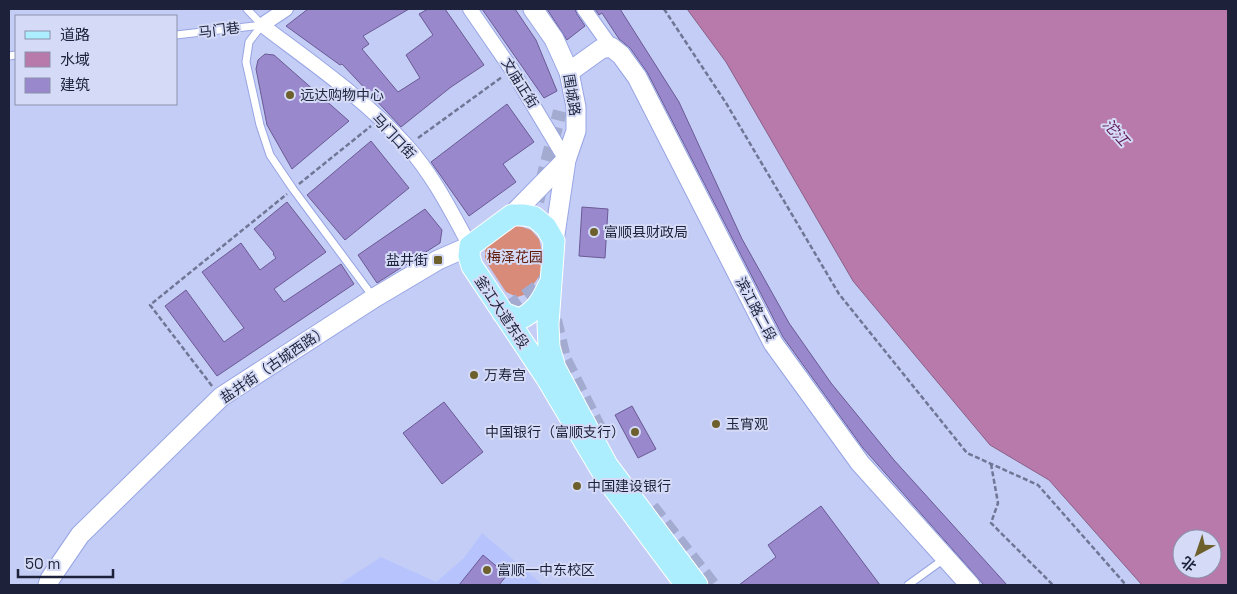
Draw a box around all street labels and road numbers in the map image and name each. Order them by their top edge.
street label: 马门巷 [197,19,241,41]
street label: 文庙正街 [498,54,542,112]
street label: 围城路 [560,73,584,117]
street label: 马门口街 [368,109,420,163]
street label: 釜江大道东段 [471,272,533,352]
street label: 滨江路二段 [732,274,780,344]
street label: 盐井街（古城西路） [217,321,331,407]

